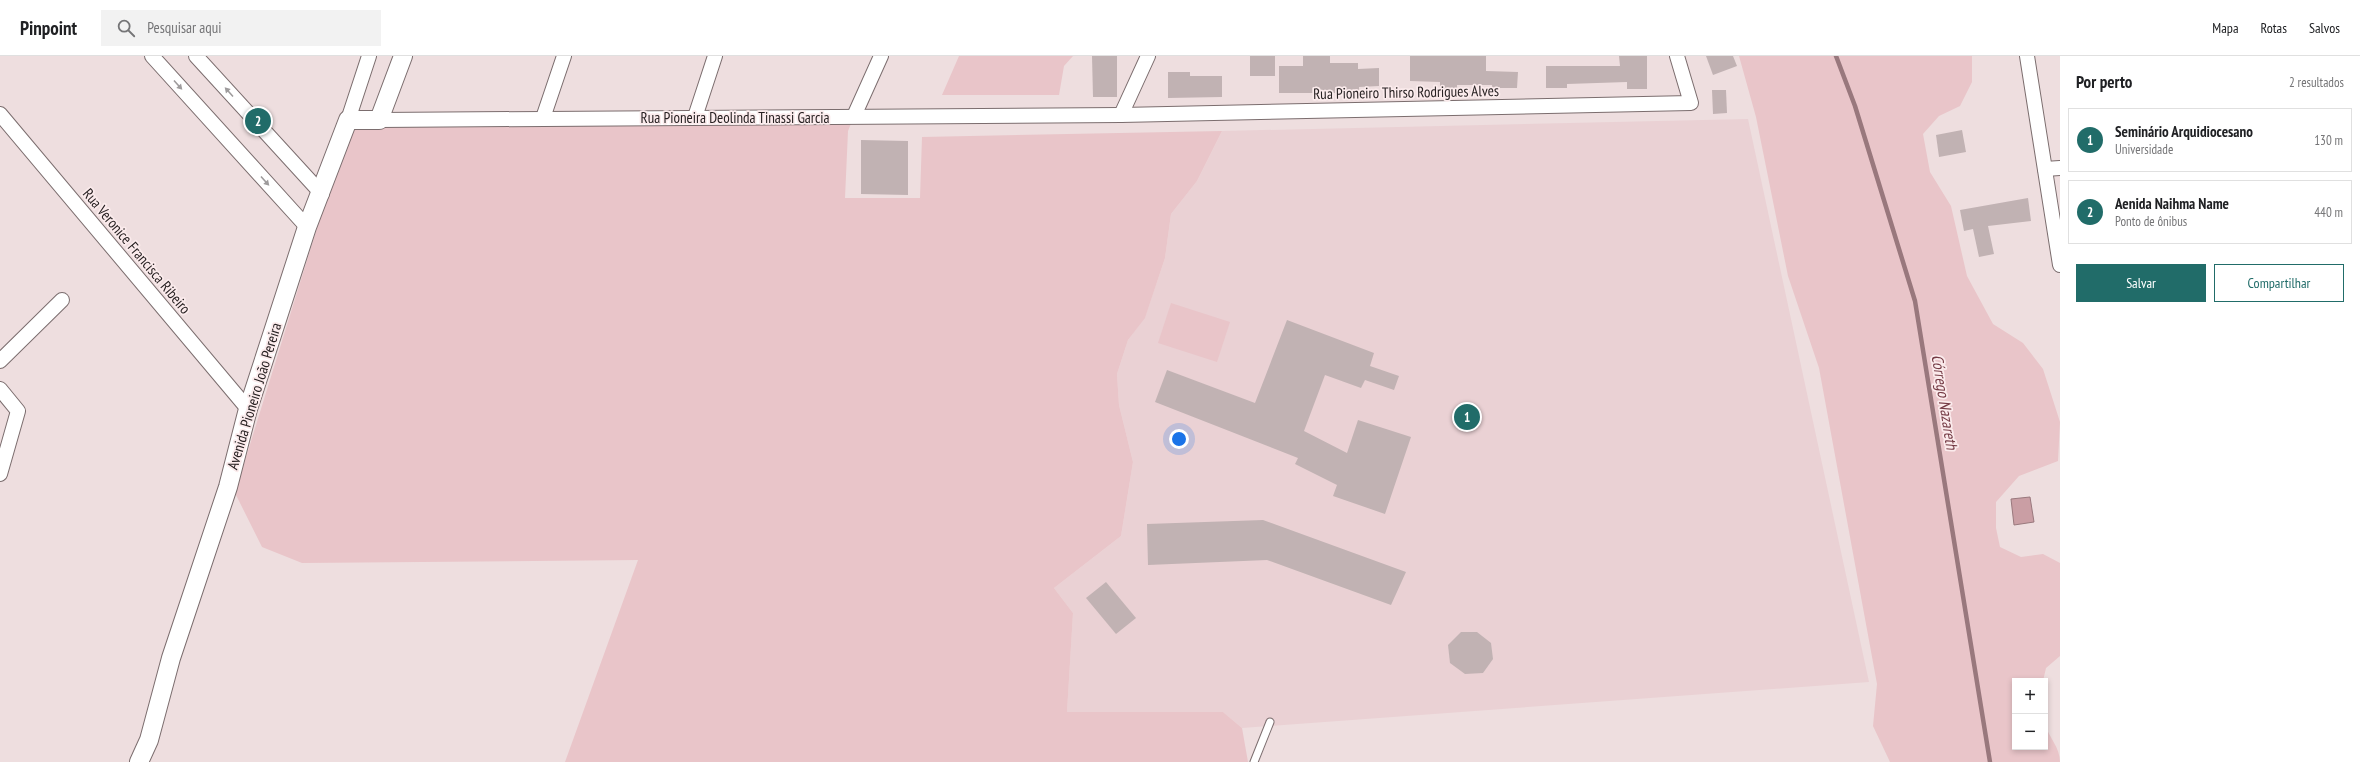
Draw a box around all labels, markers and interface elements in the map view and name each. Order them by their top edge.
search box [101,10,381,46]
text: Pinpoint [20,16,77,40]
icon: search [115,17,137,39]
text: Pesquisar aqui [147,18,222,37]
text: Mapa [2212,19,2239,37]
text: Rotas [2261,19,2287,37]
text: Salvos [2309,19,2340,37]
text: Por perto [2076,71,2132,93]
text: 2 resultados [2289,74,2344,91]
one-way arrow [173,80,183,90]
street label: Rua Pioneiro Thirso Rodrigues Alves [1313,81,1499,103]
one-way arrow [225,87,234,98]
pin: 2 [245,106,271,136]
street label: Rua Pioneira Deolinda Tinassi Garcia [641,108,829,127]
text: Seminário Arquidiocesano [2115,122,2253,141]
text: 1 [2087,132,2093,149]
text: 130 m [2314,132,2343,149]
text: Universidade [2115,141,2173,158]
one-way arrow [261,176,270,186]
street label: Rua Veronice Francisca Ribeiro [79,184,195,318]
text: Aenida Naihma Name [2115,194,2229,213]
text: 2 [2087,204,2093,221]
text: 440 m [2314,204,2343,221]
text: Ponto de ônibus [2115,213,2187,230]
button: Salvar [2076,264,2206,302]
button: Compartilhar [2214,264,2344,302]
street label: Avenida Pioneiro João Pereira [223,320,285,472]
water label: Córrego Nazareth [1928,353,1963,452]
pin: 1 [1454,402,1480,432]
your location [1169,429,1189,449]
map controls [2012,678,2048,750]
button: + [2012,678,2048,714]
button: − [2012,714,2048,750]

